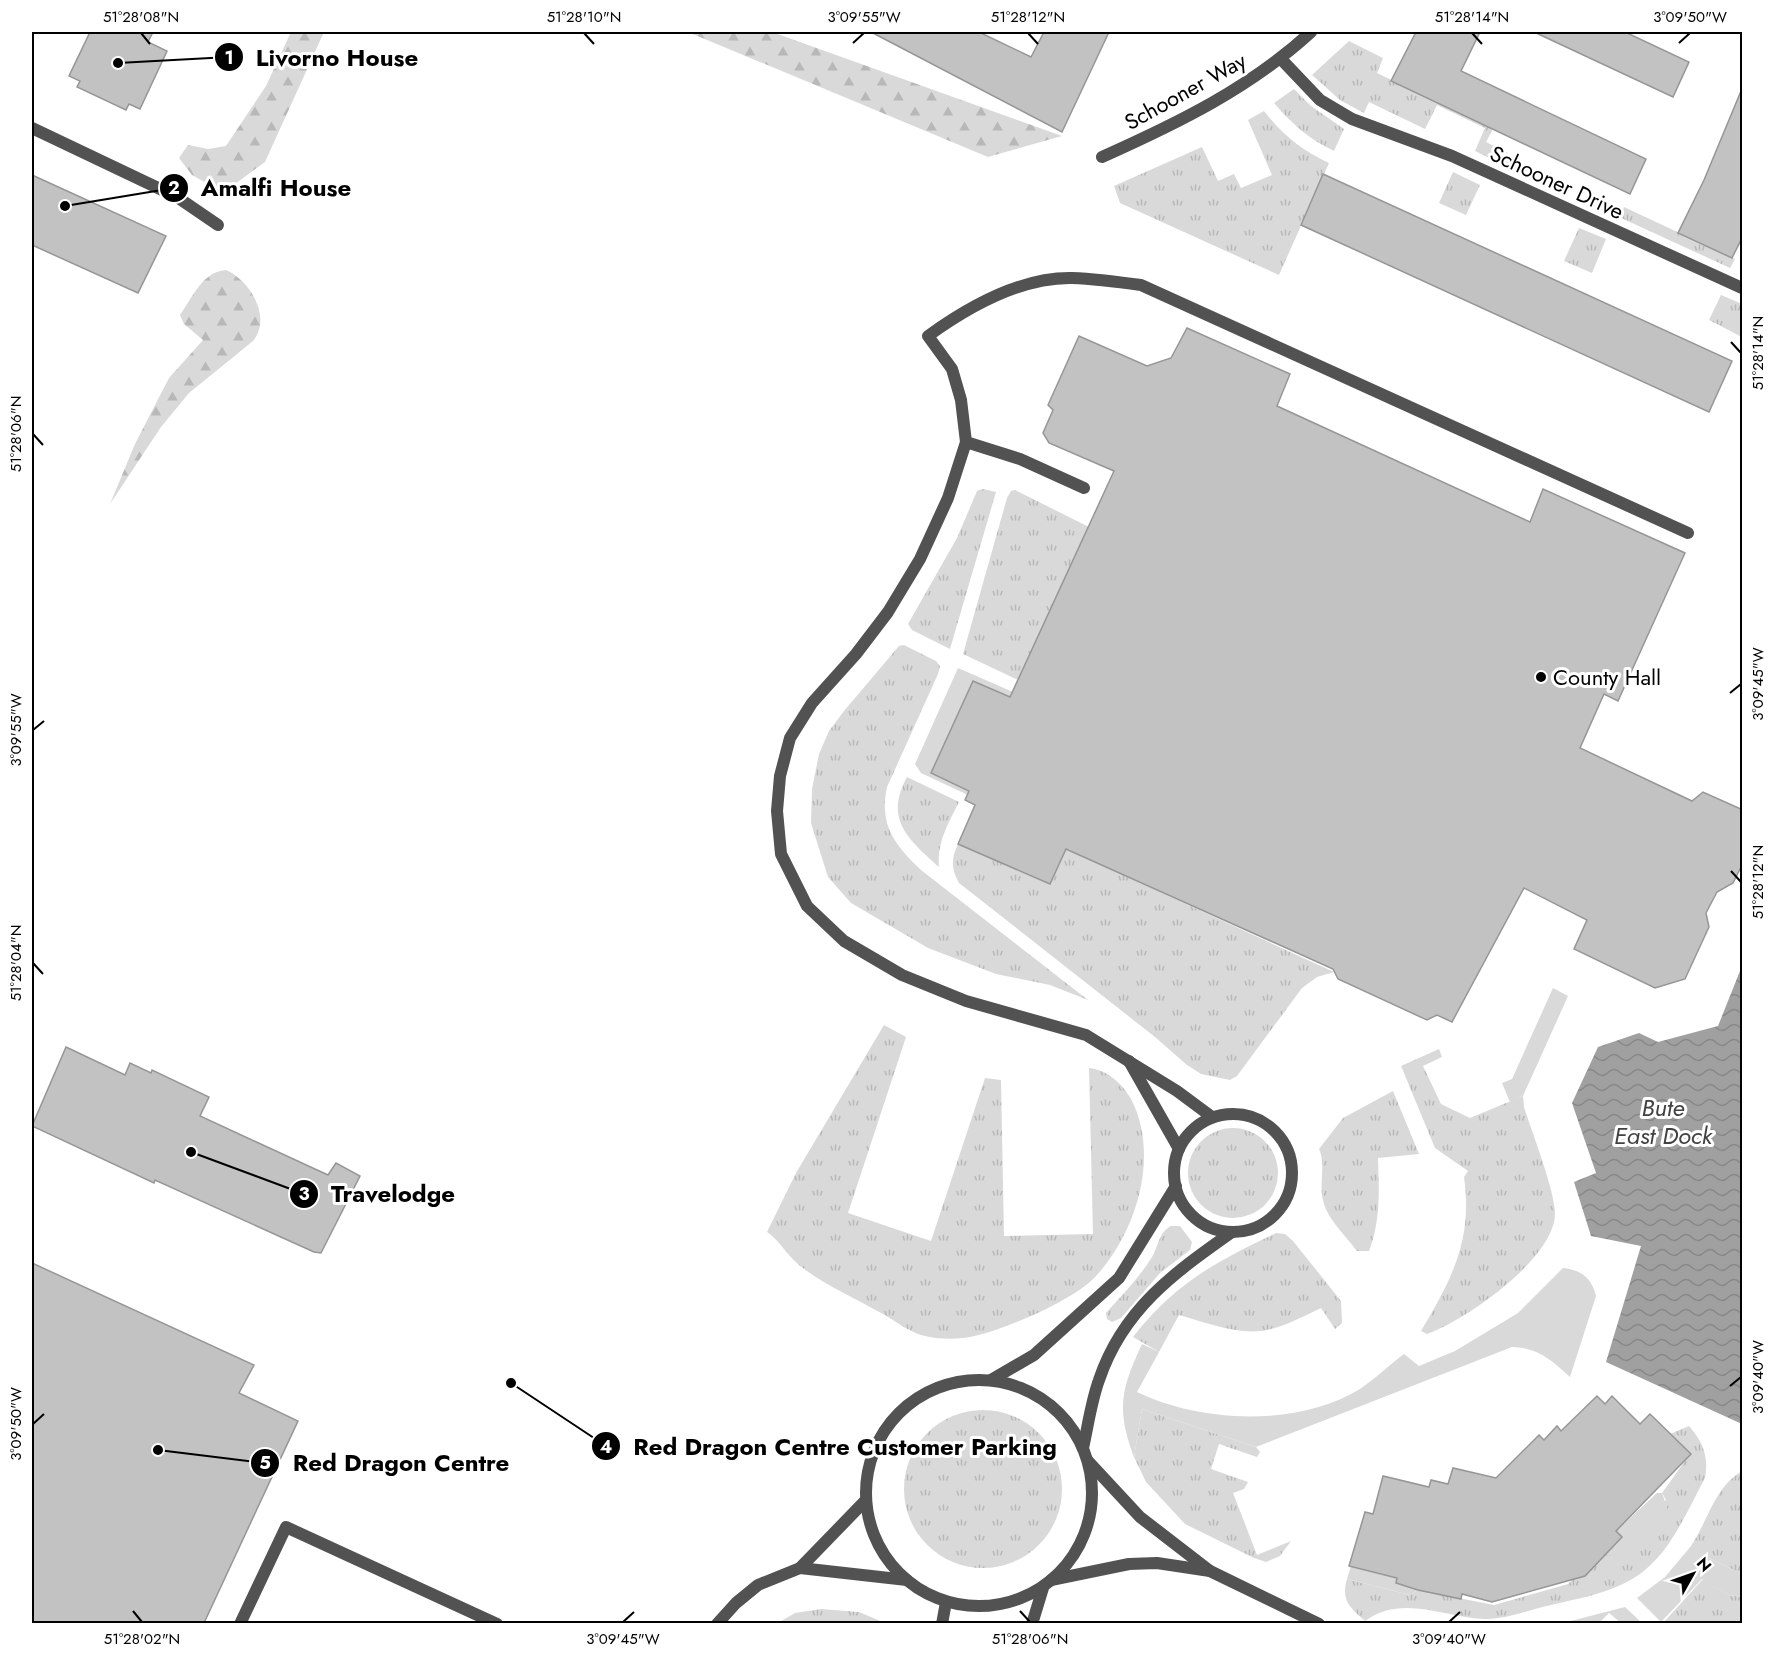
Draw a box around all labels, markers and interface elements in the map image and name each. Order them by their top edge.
text: 51°28'08"N [103,6,179,28]
text: 51°28'10"N [547,6,621,28]
text: 3°09'55"W [827,6,901,28]
text: 51°28'12"N [991,6,1065,28]
text: 51°28'14"N [1435,6,1509,28]
text: 3°09'50"W [1653,6,1727,28]
callout: Livorno House [214,36,430,78]
text: Livorno House [256,40,418,75]
street label: Schooner Way [1118,44,1252,138]
text: 1 [224,45,234,71]
street label: Schooner Drive [1485,137,1629,227]
callout: Amalfi House [159,167,363,209]
text: Amalfi House [200,170,351,205]
text: 2 [168,175,180,201]
text: 51°28'14"N [1747,316,1769,390]
text: 51°28'06"N [5,396,27,472]
text: 3°09'45"W [1747,647,1769,721]
place label: County Hall [1553,661,1661,693]
marker: County Hall [1534,670,1548,684]
text: 3°09'55"W [5,693,27,767]
text: 51°28'12"N [1747,845,1769,919]
text: 51°28'04"N [5,925,27,1001]
water label: Bute East Dock [1614,1090,1714,1153]
callout: Travelodge [289,1173,467,1215]
text: Travelodge [331,1176,455,1211]
text: 3 [298,1181,310,1207]
text: 3°09'40"W [1747,1340,1769,1414]
text: 3°09'50"W [5,1387,27,1461]
callout: Red Dragon Centre Customer Parking [591,1425,1069,1467]
text: Red Dragon Centre Customer Parking [633,1429,1057,1464]
text: 4 [600,1434,612,1460]
callout: Red Dragon Centre [250,1442,521,1484]
text: Red Dragon Centre [293,1445,509,1480]
text: 5 [259,1450,271,1476]
north arrow [1663,1544,1723,1604]
text: N [1691,1552,1717,1577]
text: 51°28'02"N [104,1628,180,1650]
text: 3°09'45"W [586,1628,660,1650]
text: 51°28'06"N [992,1628,1068,1650]
text: 3°09'40"W [1412,1628,1486,1650]

